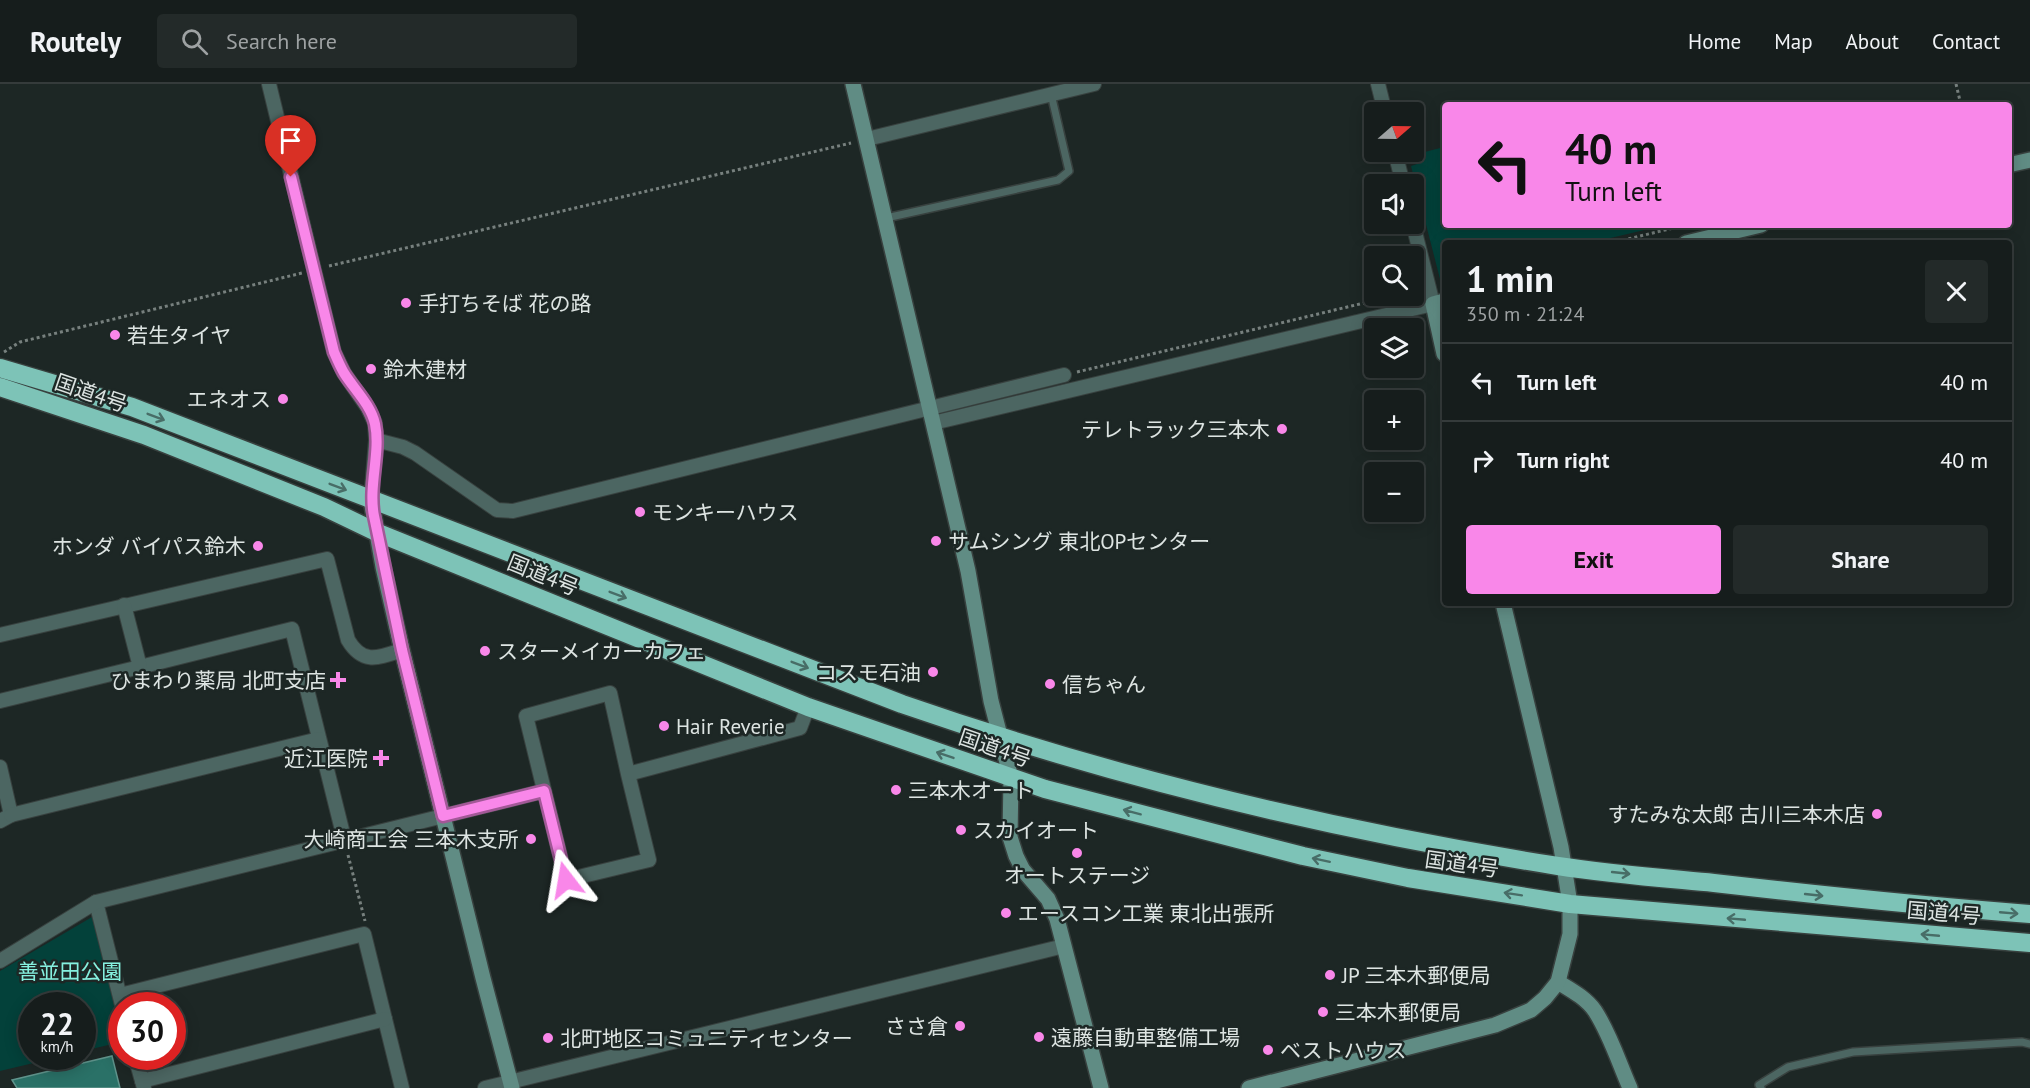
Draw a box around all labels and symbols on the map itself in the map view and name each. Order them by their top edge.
north arrow [1364,102,1424,162]
pin [265,115,316,177]
place label: 手打ちそば 花の路 [418,290,592,317]
marker: 手打ちそば 花の路 [399,296,413,310]
place label: 若生タイヤ [127,322,231,349]
marker: 若生タイヤ [108,328,122,342]
place label: 鈴木建材 [383,356,467,383]
marker: 鈴木建材 [364,362,378,376]
street label: 国道4号 [51,368,131,418]
place label: エネオス [187,386,271,413]
marker: エネオス [276,392,290,406]
one-way arrow [146,412,165,423]
place label: テレトラック三本木 [1081,416,1270,443]
marker: テレトラック三本木 [1275,422,1289,436]
one-way arrow [328,483,346,494]
place label: モンキーハウス [652,499,799,526]
marker: モンキーハウス [633,505,647,519]
place label: サムシング 東北OPセンター [948,528,1210,555]
place label: ホンダ バイパス鈴木 [52,533,246,560]
marker: サムシング 東北OPセンター [929,534,943,548]
marker: ホンダ バイパス鈴木 [251,539,265,553]
street label: 国道4号 [503,549,583,601]
one-way arrow [608,590,626,601]
place label: スターメイカーカフェ [497,638,706,665]
marker: スターメイカーカフェ [478,644,492,658]
place label: コスモ石油 [816,659,921,686]
one-way arrow [790,660,808,671]
marker: コスモ石油 [926,665,940,679]
place label: ひまわり薬局 北町支店 [110,667,326,694]
place label: 信ちゃん [1062,671,1146,698]
marker: ひまわり薬局 北町支店 [331,673,345,687]
marker: 信ちゃん [1043,677,1057,691]
place label: Hair Reverie [676,713,785,740]
marker: Hair Reverie [657,719,671,733]
street label: 国道4号 [955,723,1035,773]
place label: 近江医院 [284,745,368,772]
marker: 近江医院 [372,749,390,767]
one-way arrow [936,749,955,760]
place label: 三本木オート [908,777,1034,804]
marker: 三本木オート [889,783,903,797]
place label: すたみな太郎 古川三本木店 [1607,801,1865,828]
one-way arrow [1123,806,1142,817]
marker: すたみな太郎 古川三本木店 [1870,807,1884,821]
place label: スカイオート [973,817,1099,844]
marker: スカイオート [954,823,968,837]
place label: 大崎商工会 三本木支所 [303,826,519,853]
marker: 大崎商工会 三本木支所 [524,832,538,846]
street label: 国道4号 [1423,845,1501,883]
marker: オートステージ [1070,846,1084,860]
position arrow [534,848,598,912]
one-way arrow [1311,854,1331,865]
place label: オートステージ [1004,862,1150,889]
one-way arrow [1610,868,1630,879]
one-way arrow [1503,888,1523,899]
one-way arrow [1804,889,1824,900]
street label: 国道4号 [1906,896,1982,930]
place label: エースコン工業 東北出張所 [1018,900,1275,927]
marker: エースコン工業 東北出張所 [999,906,1013,920]
one-way arrow [1998,908,2018,919]
one-way arrow [1726,913,1746,924]
one-way arrow [1920,929,1940,940]
park label: 善並田公園 [18,958,123,985]
place label: JP 三本木郵便局 [1341,962,1491,989]
marker: JP 三本木郵便局 [1323,968,1337,982]
speed limit sign: 30 [108,992,186,1070]
place label: 三本木郵便局 [1335,999,1461,1026]
marker: 三本木郵便局 [1316,1005,1330,1019]
place label: ささ倉 [885,1013,948,1040]
marker: ささ倉 [953,1019,967,1033]
place label: 遠藤自動車整備工場 [1051,1024,1240,1051]
place label: 北町地区コミュニティセンター [560,1025,853,1052]
marker: 遠藤自動車整備工場 [1032,1030,1046,1044]
marker: 北町地区コミュニティセンター [541,1031,555,1045]
place label: ベストハウス [1280,1037,1406,1064]
marker: ベストハウス [1261,1043,1275,1057]

